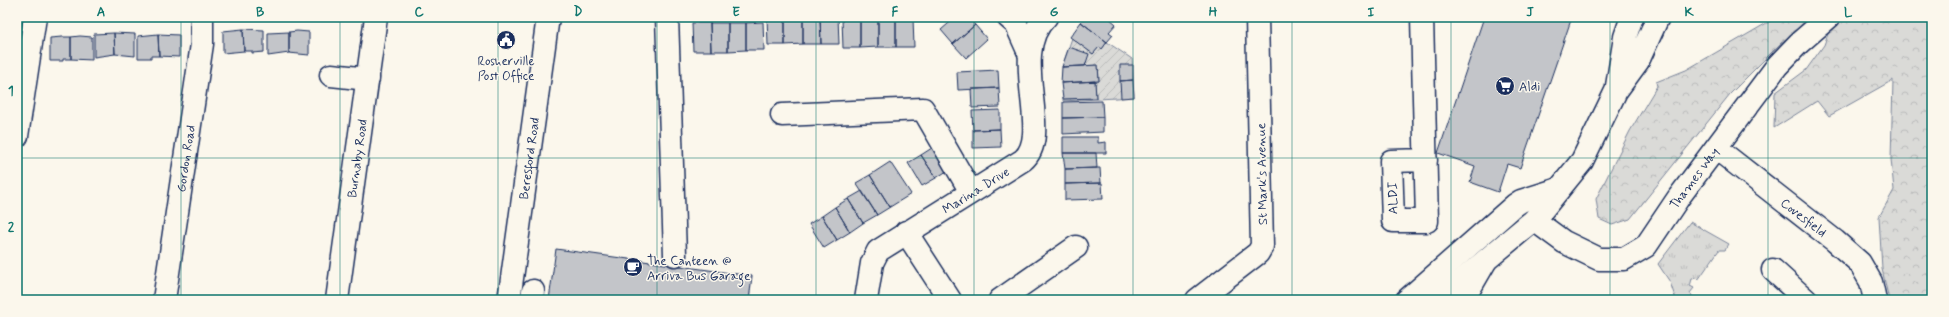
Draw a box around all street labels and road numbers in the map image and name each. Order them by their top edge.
street label: Beresford Road [516,116,544,201]
street label: Burnaby Road [344,118,372,199]
street label: St Mark's Avenue [1253,123,1272,225]
street label: Gordon Road [173,124,200,193]
street label: Thames Way [1666,144,1723,213]
street label: Marina Drive [939,164,1013,219]
street label: ALDI [1385,181,1402,214]
street label: Covesfield [1777,195,1830,242]

